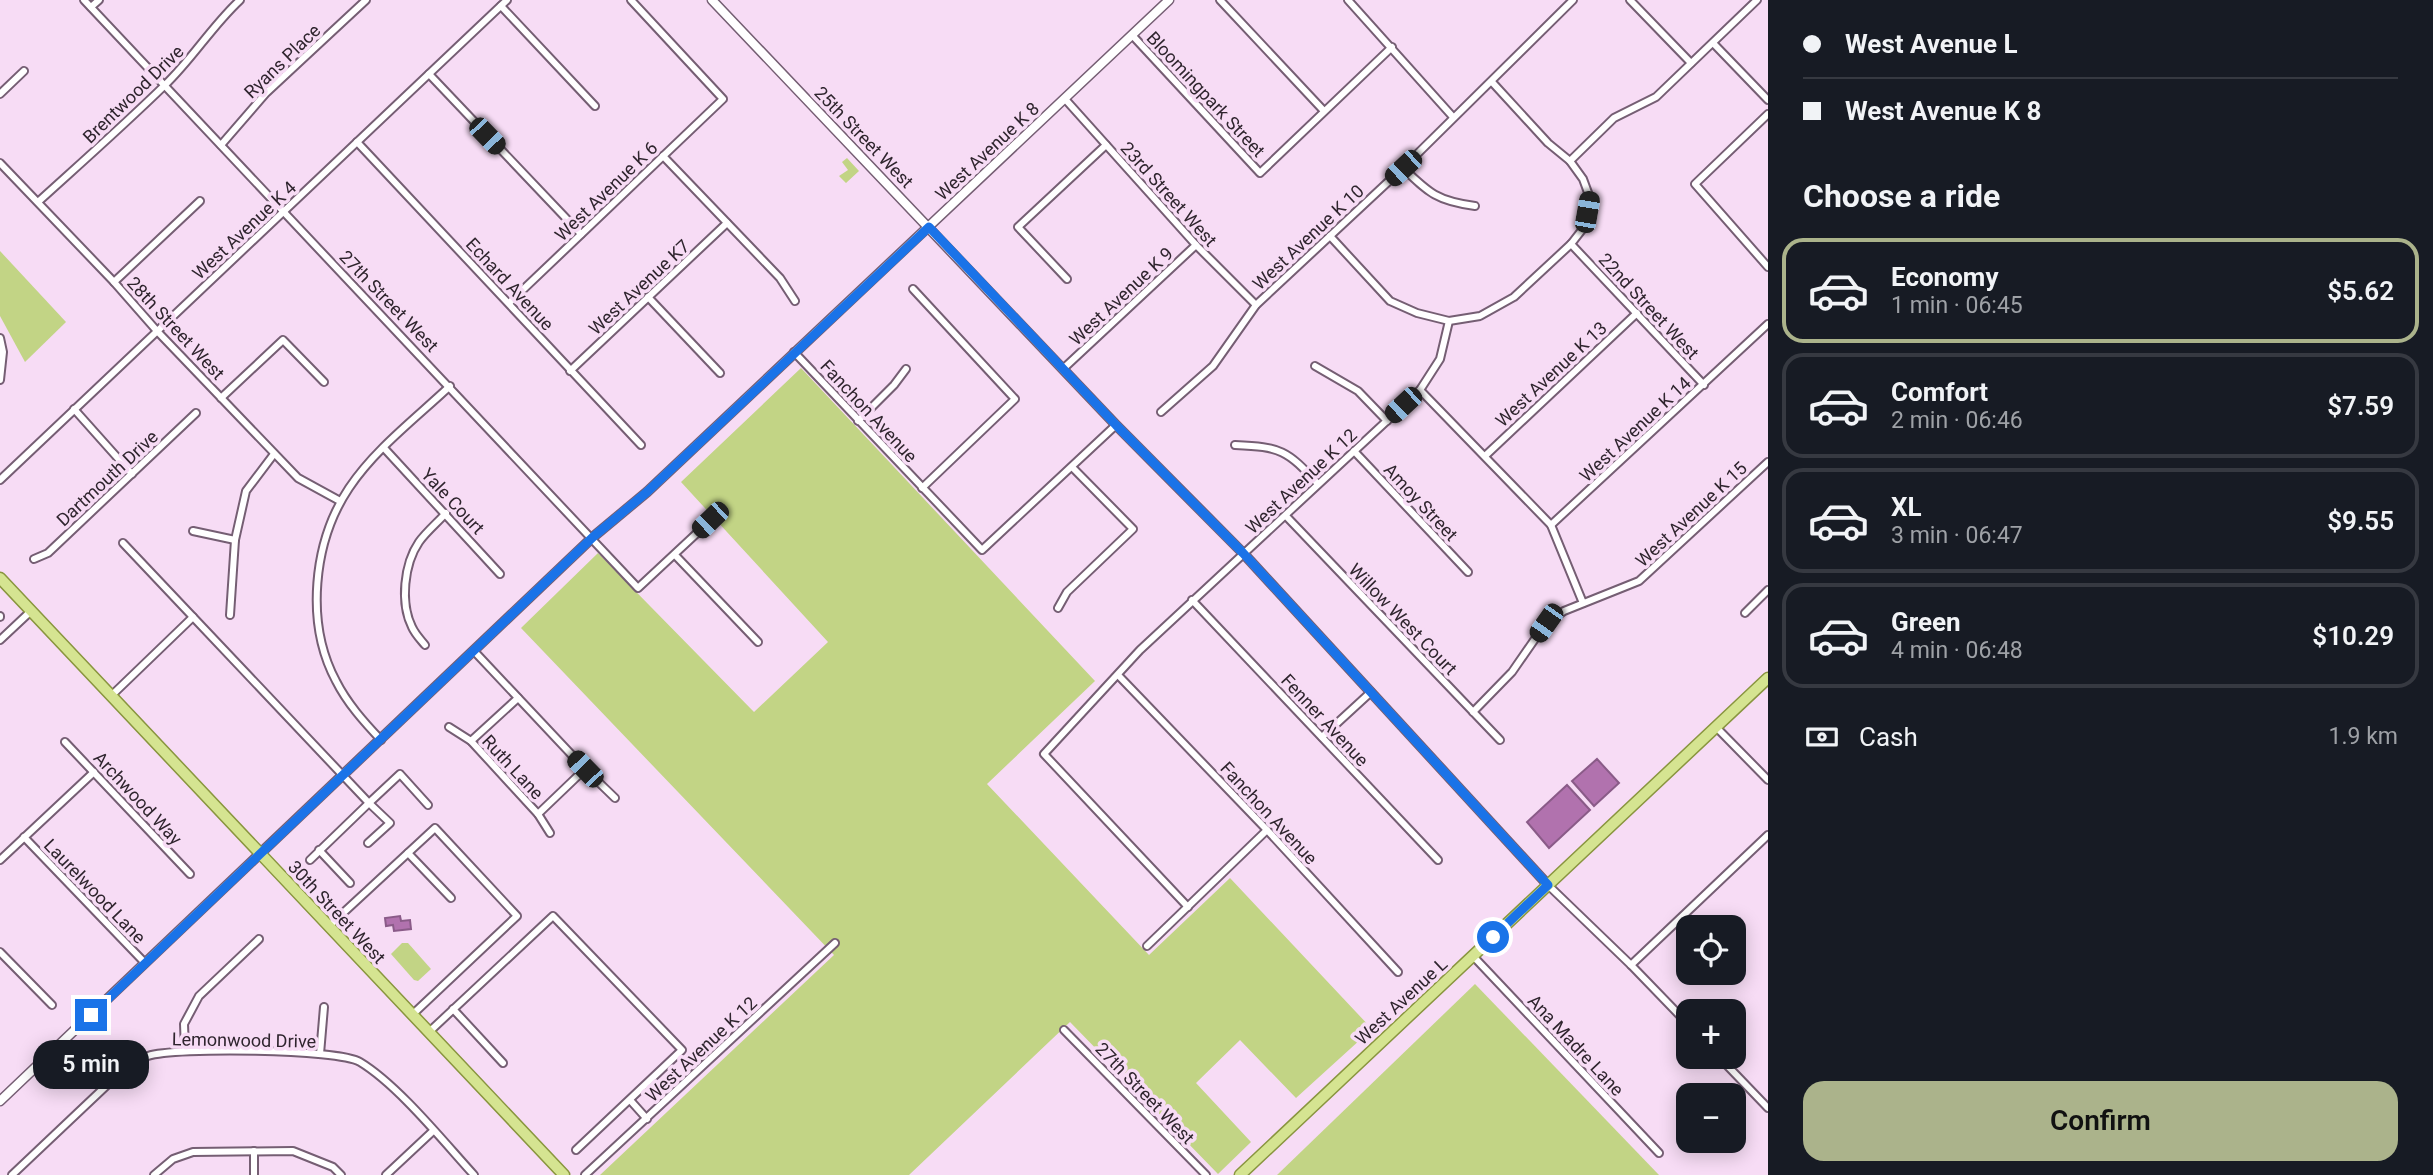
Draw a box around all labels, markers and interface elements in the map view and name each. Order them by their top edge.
street label: Ryans Place [240,20,324,102]
street label: Bloomingpark Street [1143,27,1269,161]
text: West Avenue L [1845,29,2018,59]
street label: Brentwood Drive [78,41,188,147]
street label: 25th Street West [810,82,918,192]
text: West Avenue K 8 [1845,96,2041,126]
street label: West Avenue K 8 [931,98,1043,204]
car [465,114,510,158]
street label: West Avenue K 6 [550,137,662,245]
street label: 23rd Street West [1117,137,1221,251]
car [1381,146,1426,190]
street label: West Avenue K 4 [188,177,300,283]
text: Choose a ride [1803,177,2000,215]
street label: West Avenue K 10 [1248,180,1368,294]
car [1574,189,1601,235]
street label: Echard Avenue [462,233,558,335]
street label: West Avenue K7 [584,235,694,339]
street label: West Avenue K 9 [1065,243,1177,349]
street label: 27th Street West [335,246,443,356]
street label: 22nd Street West [1595,249,1704,363]
icon: car [1807,259,1870,322]
text: Economy [1891,262,1998,292]
street label: 28th Street West [123,272,229,384]
text: $5.62 [2327,276,2394,306]
text: 1 min · 06:45 [1891,292,2023,319]
street label: West Avenue K 13 [1491,317,1611,431]
street label: Fanchon Avenue [816,355,922,467]
street label: West Avenue K 14 [1575,372,1695,486]
icon: car [1807,374,1870,437]
text: Comfort [1891,377,1988,407]
car [1381,383,1426,427]
text: $7.59 [2327,391,2394,421]
text: 2 min · 06:46 [1891,407,2023,434]
street label: West Avenue K 12 [1241,424,1361,538]
street label: Dartmouth Drive [52,426,162,530]
street label: West Avenue K 15 [1631,457,1751,571]
street label: Amoy Street [1380,459,1462,545]
street label: Yale Court [417,464,489,538]
icon: car [1807,489,1870,552]
text: XL [1891,492,1922,522]
car [688,498,733,542]
text: $9.55 [2327,506,2394,536]
text: 3 min · 06:47 [1891,522,2023,549]
street label: Willow West Court [1345,559,1462,679]
car [1526,600,1567,646]
icon: car [1807,604,1870,667]
text: Green [1891,607,1961,637]
text: $10.29 [2312,621,2394,651]
text: 4 min · 06:48 [1891,637,2023,664]
street label: Fenner Avenue [1277,670,1373,770]
icon: cash [1803,718,1841,756]
text: Cash [1859,722,1918,752]
text: 1.9 km [2329,723,2398,750]
street label: Ruth Lane [478,730,548,804]
street label: Archwood Way [90,747,187,849]
car [563,747,608,791]
street label: Fanchon Avenue [1216,757,1322,869]
street label: Laurelwood Lane [40,834,150,948]
street label: 30th Street West [284,856,390,968]
map controls [1676,915,1746,1153]
button: locate [1676,915,1746,985]
route start [1477,921,1509,953]
street label: West Avenue L [1351,953,1451,1049]
street label: Ana Madre Lane [1524,990,1628,1100]
street label: West Avenue K 12 [641,992,761,1106]
route end [75,999,107,1031]
button: + [1676,999,1746,1069]
street label: Lemonwood Drive [172,1028,316,1052]
street label: 27th Street West [1091,1038,1199,1148]
callout: 5 min [33,1040,149,1088]
text: 5 min [62,1051,120,1078]
button: Confirm [1803,1081,2398,1161]
button: − [1676,1083,1746,1153]

